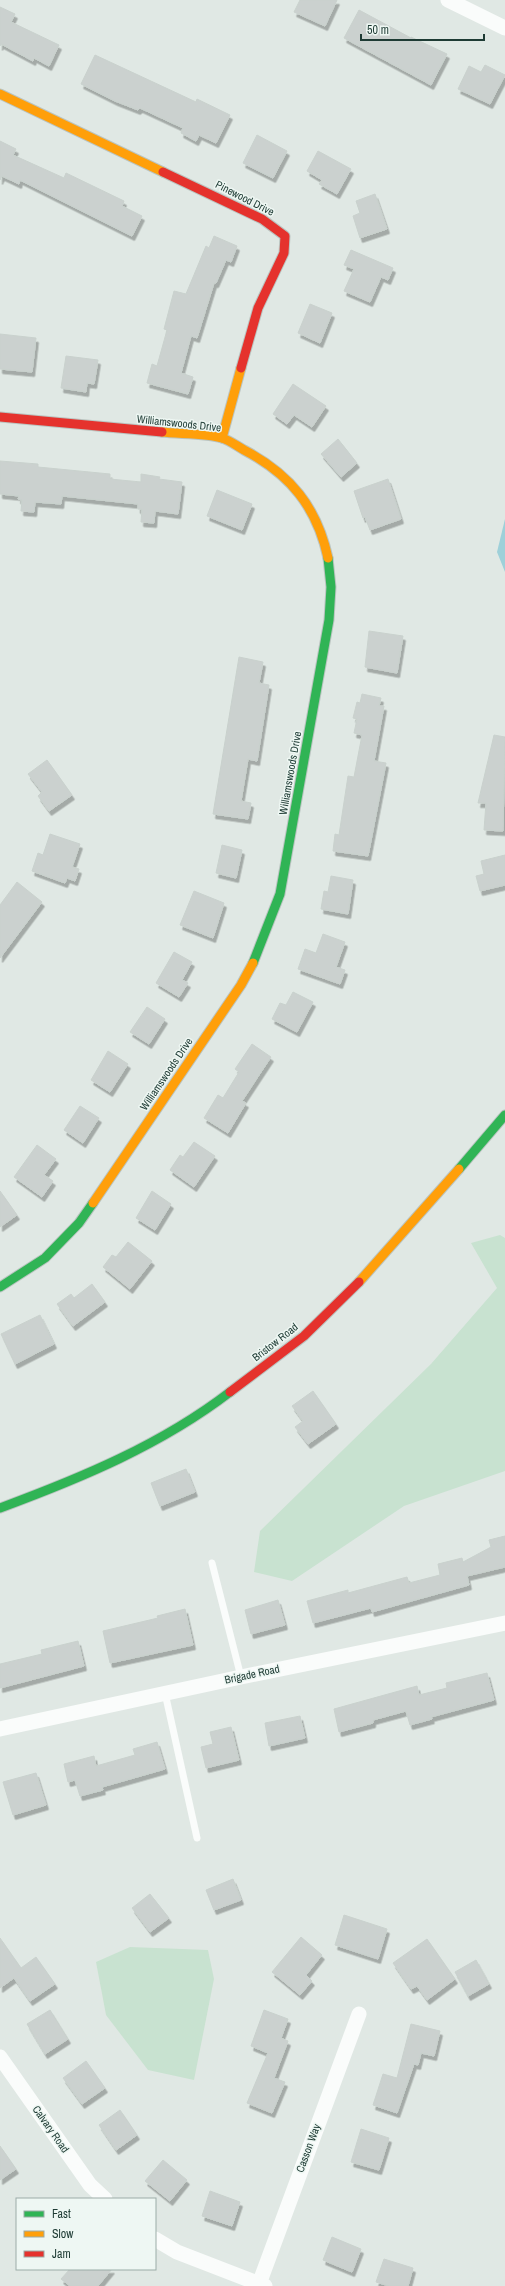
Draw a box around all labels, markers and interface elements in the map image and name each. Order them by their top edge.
scale bar [361,16,484,42]
text: 50 m [367,22,389,38]
street label: Pinewood Drive [213,177,277,219]
street label: Williamswoods Drive [136,412,222,434]
street label: Williamswoods Drive [276,730,304,816]
street label: Williamswoods Drive [137,1035,195,1113]
street label: Bristow Road [249,1320,301,1364]
street label: Brigade Road [223,1661,281,1687]
street label: Calvary Road [30,2103,72,2155]
street label: Casson Way [293,2121,323,2174]
legend [16,2198,156,2270]
text: Fast [52,2206,71,2222]
text: Slow [52,2226,74,2242]
text: Jam [52,2246,71,2262]

